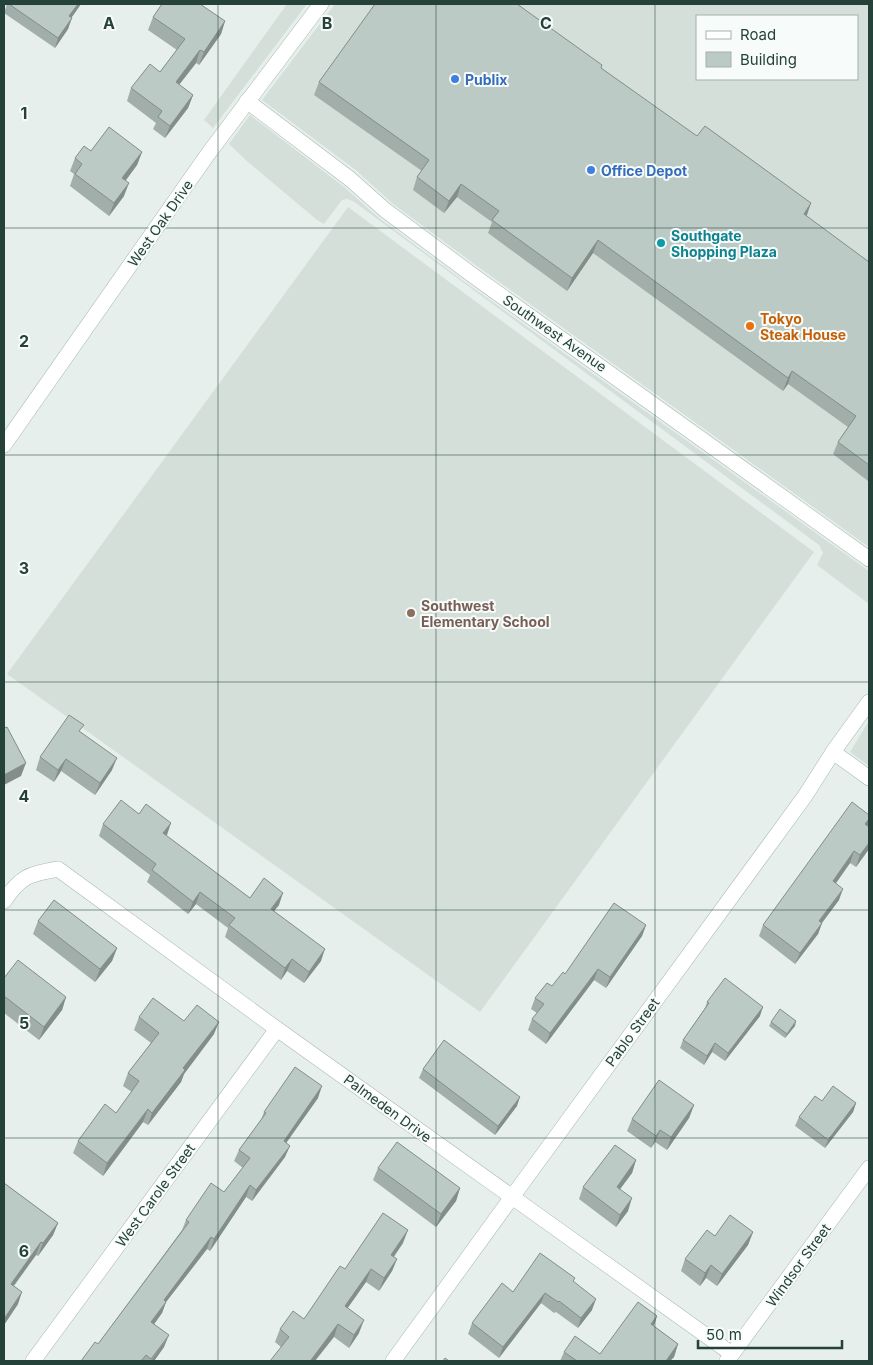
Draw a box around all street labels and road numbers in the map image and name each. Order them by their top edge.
street label: West Oak Drive [124,176,196,270]
street label: Southwest Avenue [500,291,610,375]
street label: Pablo Street [601,994,663,1070]
street label: Palmeden Drive [341,1070,435,1146]
street label: West Carole Street [112,1140,198,1250]
street label: Windsor Street [762,1220,834,1310]

